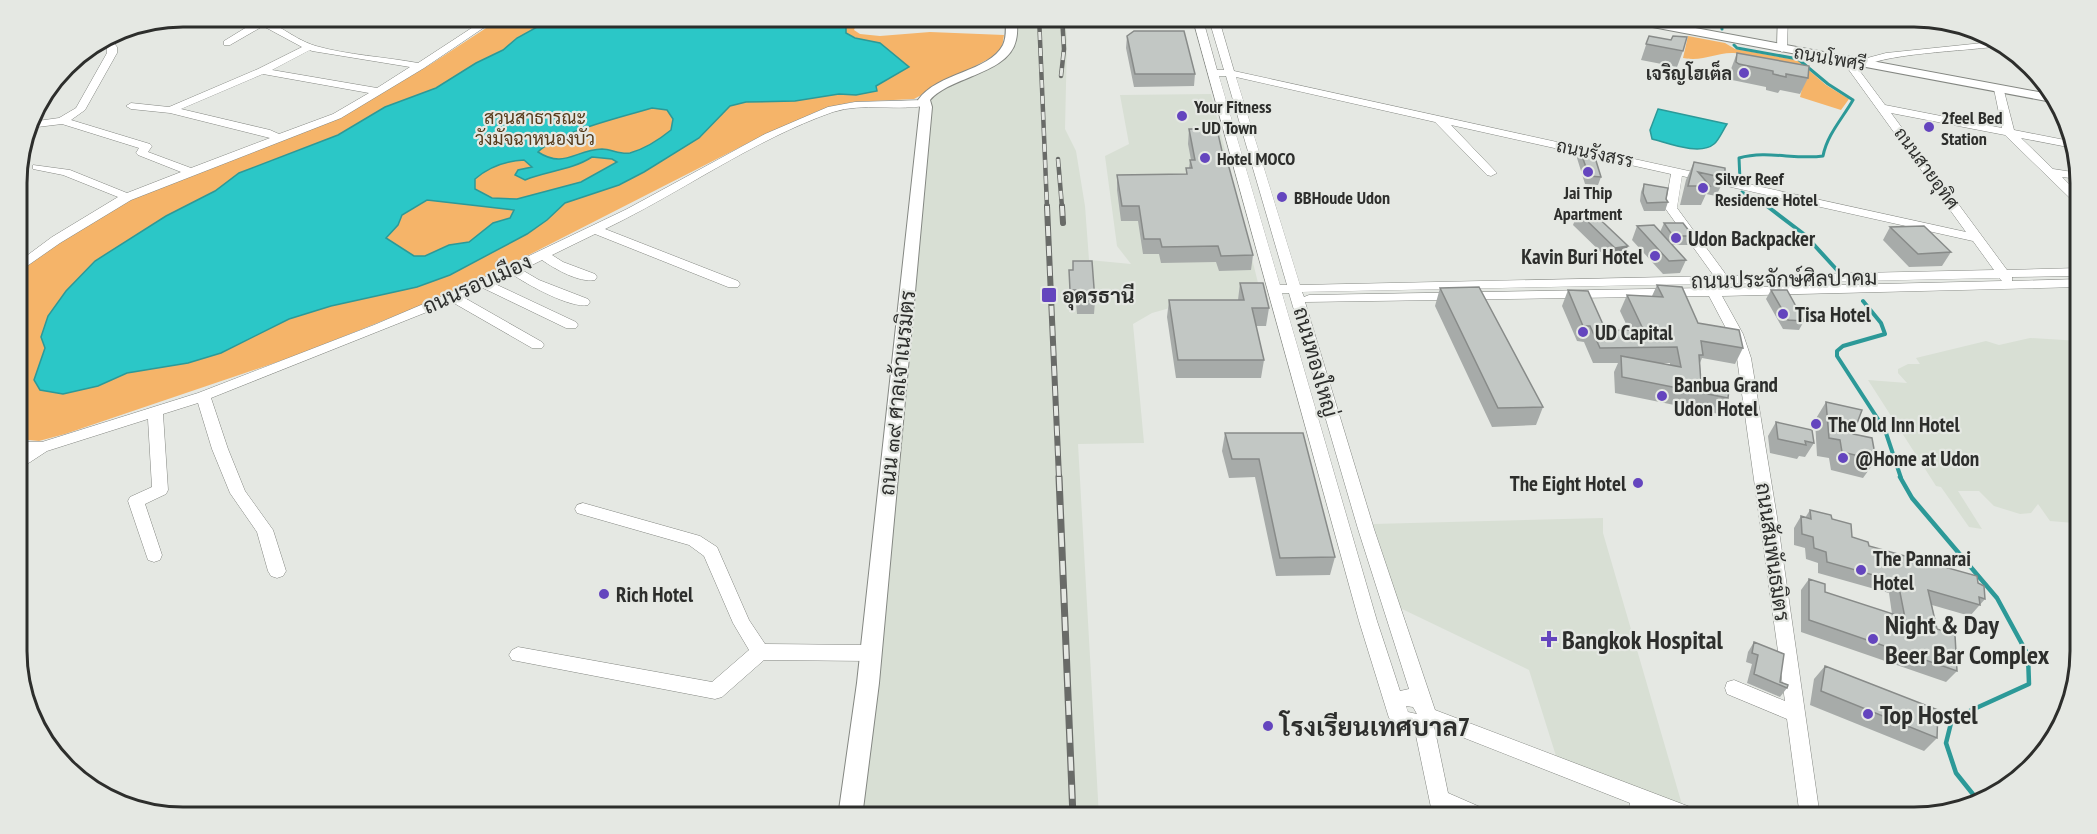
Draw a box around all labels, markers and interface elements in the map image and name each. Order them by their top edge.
street label: ถนนโพศรี [1792,39,1868,76]
place label: เจริญโฮเต็ล [1646,60,1732,85]
marker: เจริญโฮเต็ล [1737,66,1751,80]
place label: Your Fitness - UD Town [1193,95,1272,139]
park label: สวนสาธารณะ วังมัจฉาหนองบัว [475,106,595,150]
place label: 2feel Bed Station [1941,106,2002,150]
marker: Your Fitness - UD Town [1175,109,1189,123]
marker: 2feel Bed Station [1922,120,1936,134]
street label: ถนนสายอุทิศ [1889,122,1965,214]
street label: ถนนรังสรร [1554,134,1636,172]
place label: Hotel MOCO [1217,147,1295,170]
marker: Hotel MOCO [1198,151,1212,165]
marker: Jai Thip Apartment [1581,165,1595,179]
place label: Silver Reef Residence Hotel [1715,167,1818,211]
place label: Jai Thip Apartment [1553,181,1623,225]
marker: Silver Reef Residence Hotel [1696,181,1710,195]
place label: BBHoude Udon [1294,186,1390,209]
marker: BBHoude Udon [1275,190,1289,204]
place label: Udon Backpacker [1688,225,1816,252]
marker: Udon Backpacker [1669,231,1683,245]
place label: Kavin Buri Hotel [1521,243,1644,270]
street label: ถนนรอบเมือง [418,248,536,320]
marker: Kavin Buri Hotel [1648,249,1662,263]
street label: ถนนประจักษ์ศิลปาคม [1691,264,1877,294]
place label: อุดรธานี [1062,282,1135,311]
marker: อุดรธานี [1040,286,1058,304]
street label: ถนน ๓๙ ศาลเจ้าเนรมิตร [873,289,921,497]
place label: Tisa Hotel [1795,301,1872,328]
street label: ถนนทองใหญ่ [1287,304,1345,420]
marker: Tisa Hotel [1776,307,1790,321]
place label: UD Capital [1595,319,1674,346]
marker: UD Capital [1576,325,1590,339]
place label: Banbua Grand Udon Hotel [1674,371,1778,422]
marker: Banbua Grand Udon Hotel [1655,389,1669,403]
place label: The Old Inn Hotel [1828,411,1961,438]
marker: The Old Inn Hotel [1809,417,1823,431]
place label: @Home at Udon [1855,445,1979,472]
marker: @Home at Udon [1836,451,1850,465]
place label: The Eight Hotel [1510,470,1627,497]
marker: The Eight Hotel [1631,476,1645,490]
street label: ถนนสัมพันธมิตร [1750,481,1796,623]
place label: The Pannarai Hotel [1873,545,1971,596]
marker: The Pannarai Hotel [1854,563,1868,577]
place label: Rich Hotel [616,581,694,608]
marker: Rich Hotel [597,587,611,601]
place label: Night & Day Beer Bar Complex [1885,608,2050,671]
place label: Bangkok Hospital [1562,623,1723,656]
marker: Bangkok Hospital [1540,630,1558,648]
marker: Night & Day Beer Bar Complex [1866,632,1880,646]
place label: Top Hostel [1880,698,1978,731]
marker: Top Hostel [1861,707,1875,721]
place label: โรงเรียนเทศบาล7 [1278,710,1470,743]
marker: โรงเรียนเทศบาล7 [1261,719,1275,733]

